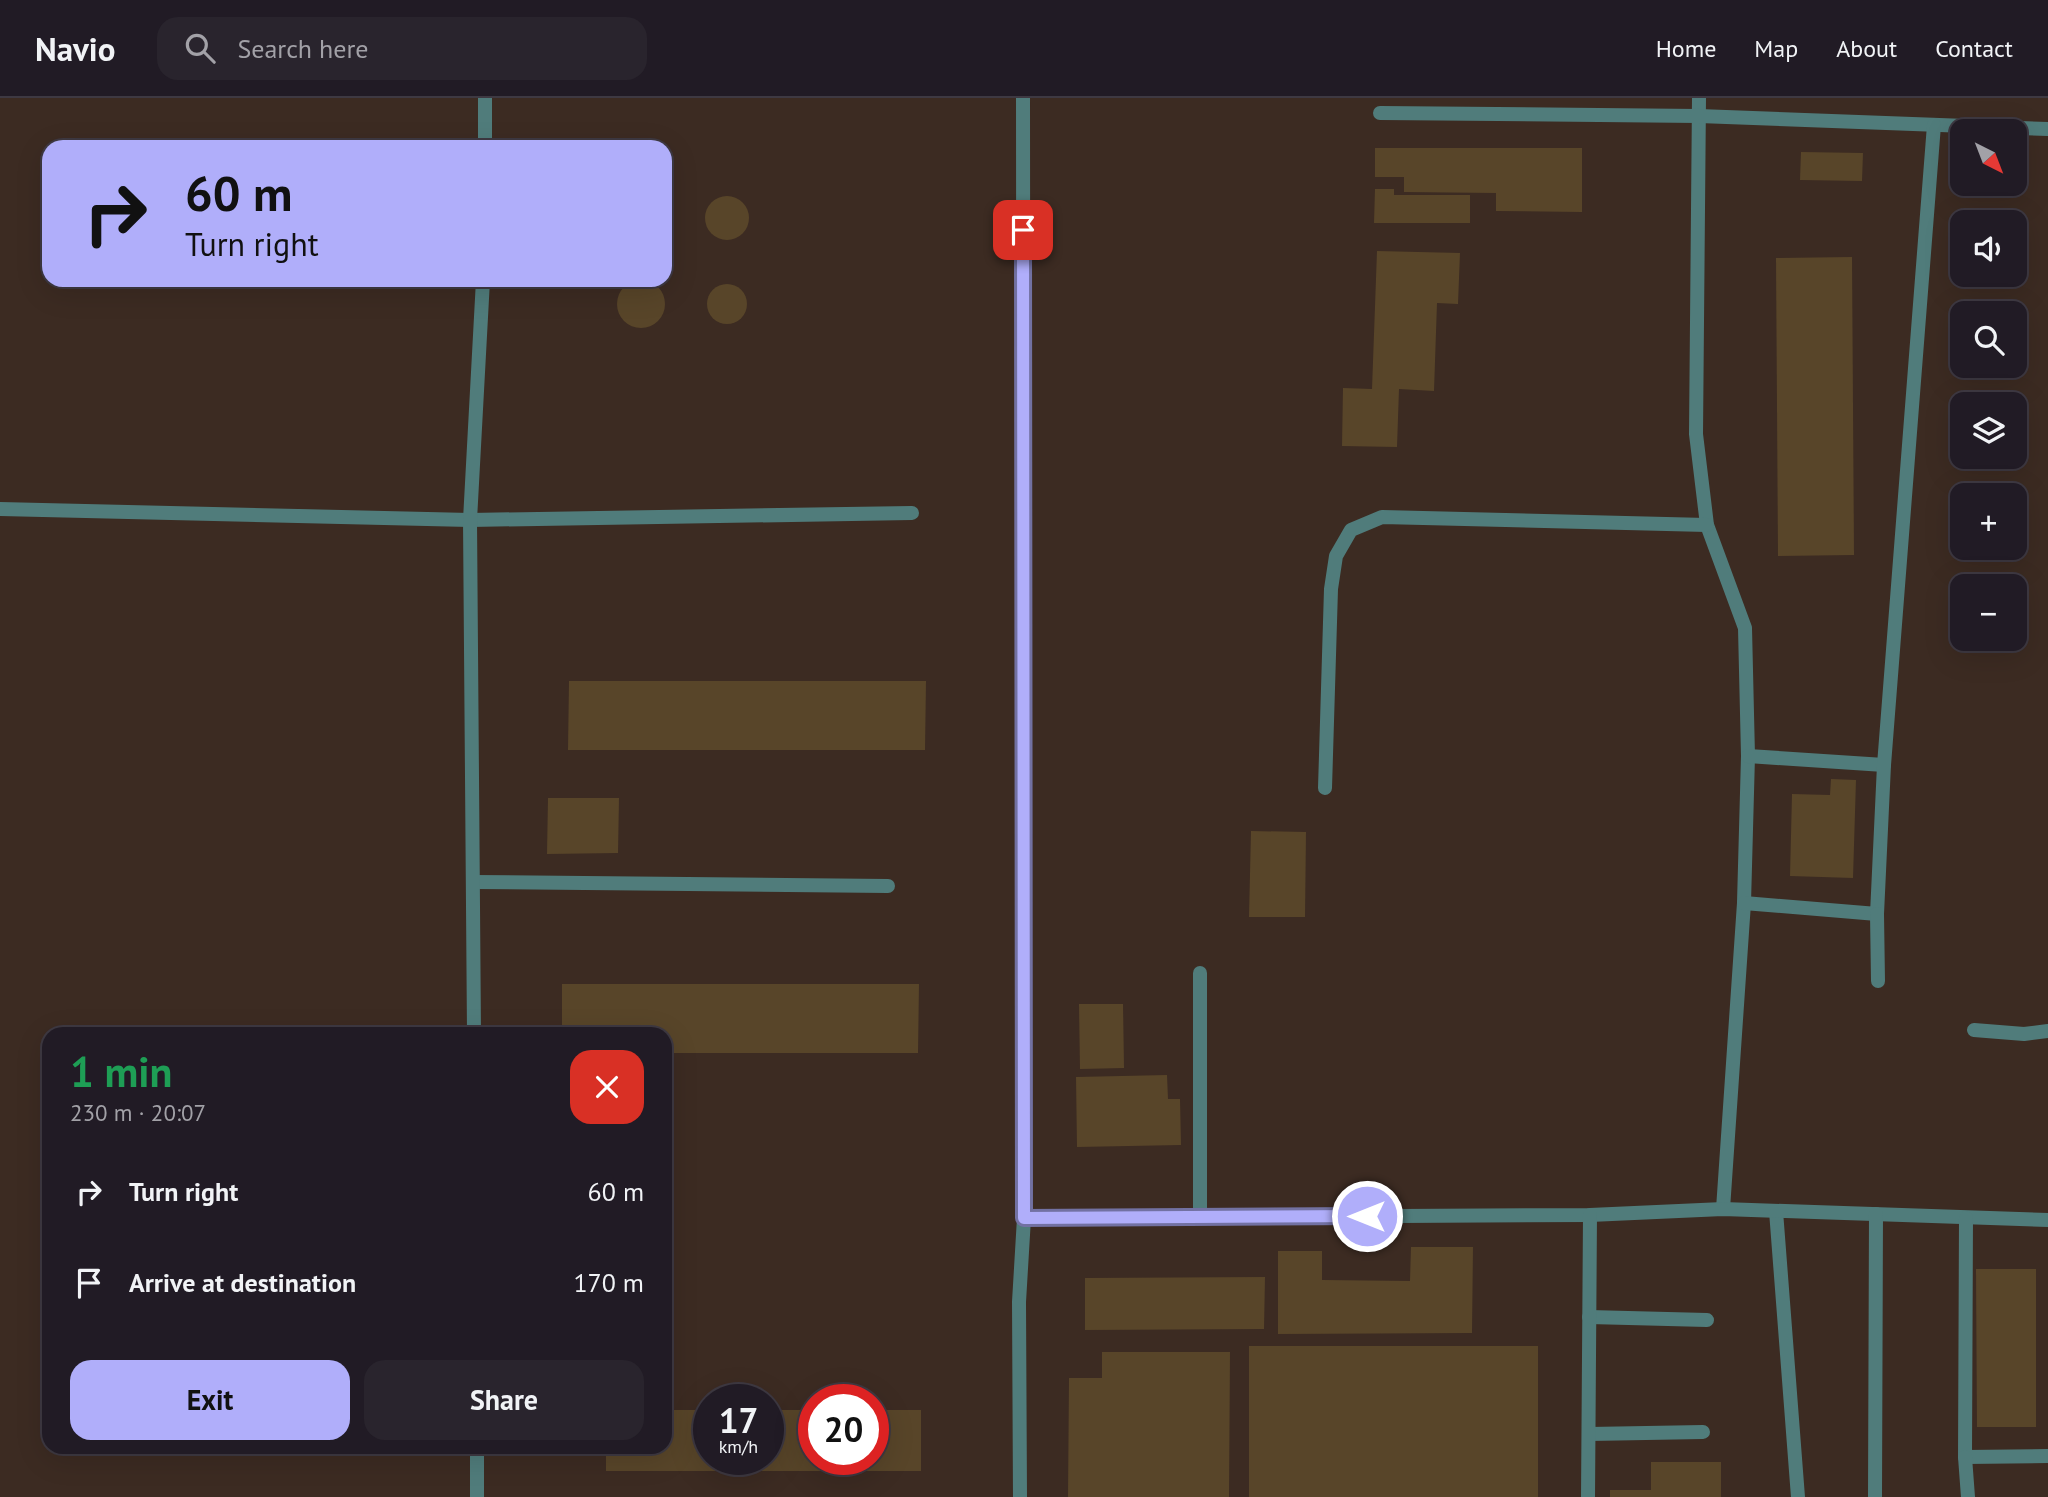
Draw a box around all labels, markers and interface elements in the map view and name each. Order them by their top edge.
search box [157,17,647,80]
text: Navio [35,27,115,70]
icon: search [181,29,219,67]
text: Search here [237,32,369,65]
text: Home [1656,33,1716,64]
text: Map [1754,33,1798,64]
text: About [1836,33,1897,64]
text: Contact [1935,33,2013,64]
north arrow [1950,119,2026,196]
map controls [1950,119,2027,651]
text: 60 m [185,161,292,225]
icon: right [70,168,161,259]
pin [993,200,1053,260]
button: sound [1950,210,2027,287]
icon: arrive [1004,211,1042,249]
text: Turn right [185,223,319,265]
button: search [1950,301,2027,378]
button: layers [1950,392,2027,469]
button: + [1950,483,2027,560]
button: − [1950,574,2027,651]
text: 1 min [70,1044,172,1099]
button: close [570,1050,644,1124]
text: 230 m · 20:07 [70,1098,206,1127]
icon: right [70,1173,108,1211]
text: Turn right [129,1175,238,1208]
text: 60 m [588,1175,644,1208]
position arrow [1330,1179,1404,1253]
icon: arrive [70,1264,108,1302]
text: Arrive at destination [129,1266,356,1299]
text: 170 m [573,1266,644,1299]
button: Exit [70,1360,350,1440]
button: Share [364,1360,644,1440]
speed limit sign: 20 [798,1384,889,1475]
text: 17 [719,1397,758,1443]
text: km/h [719,1435,758,1458]

